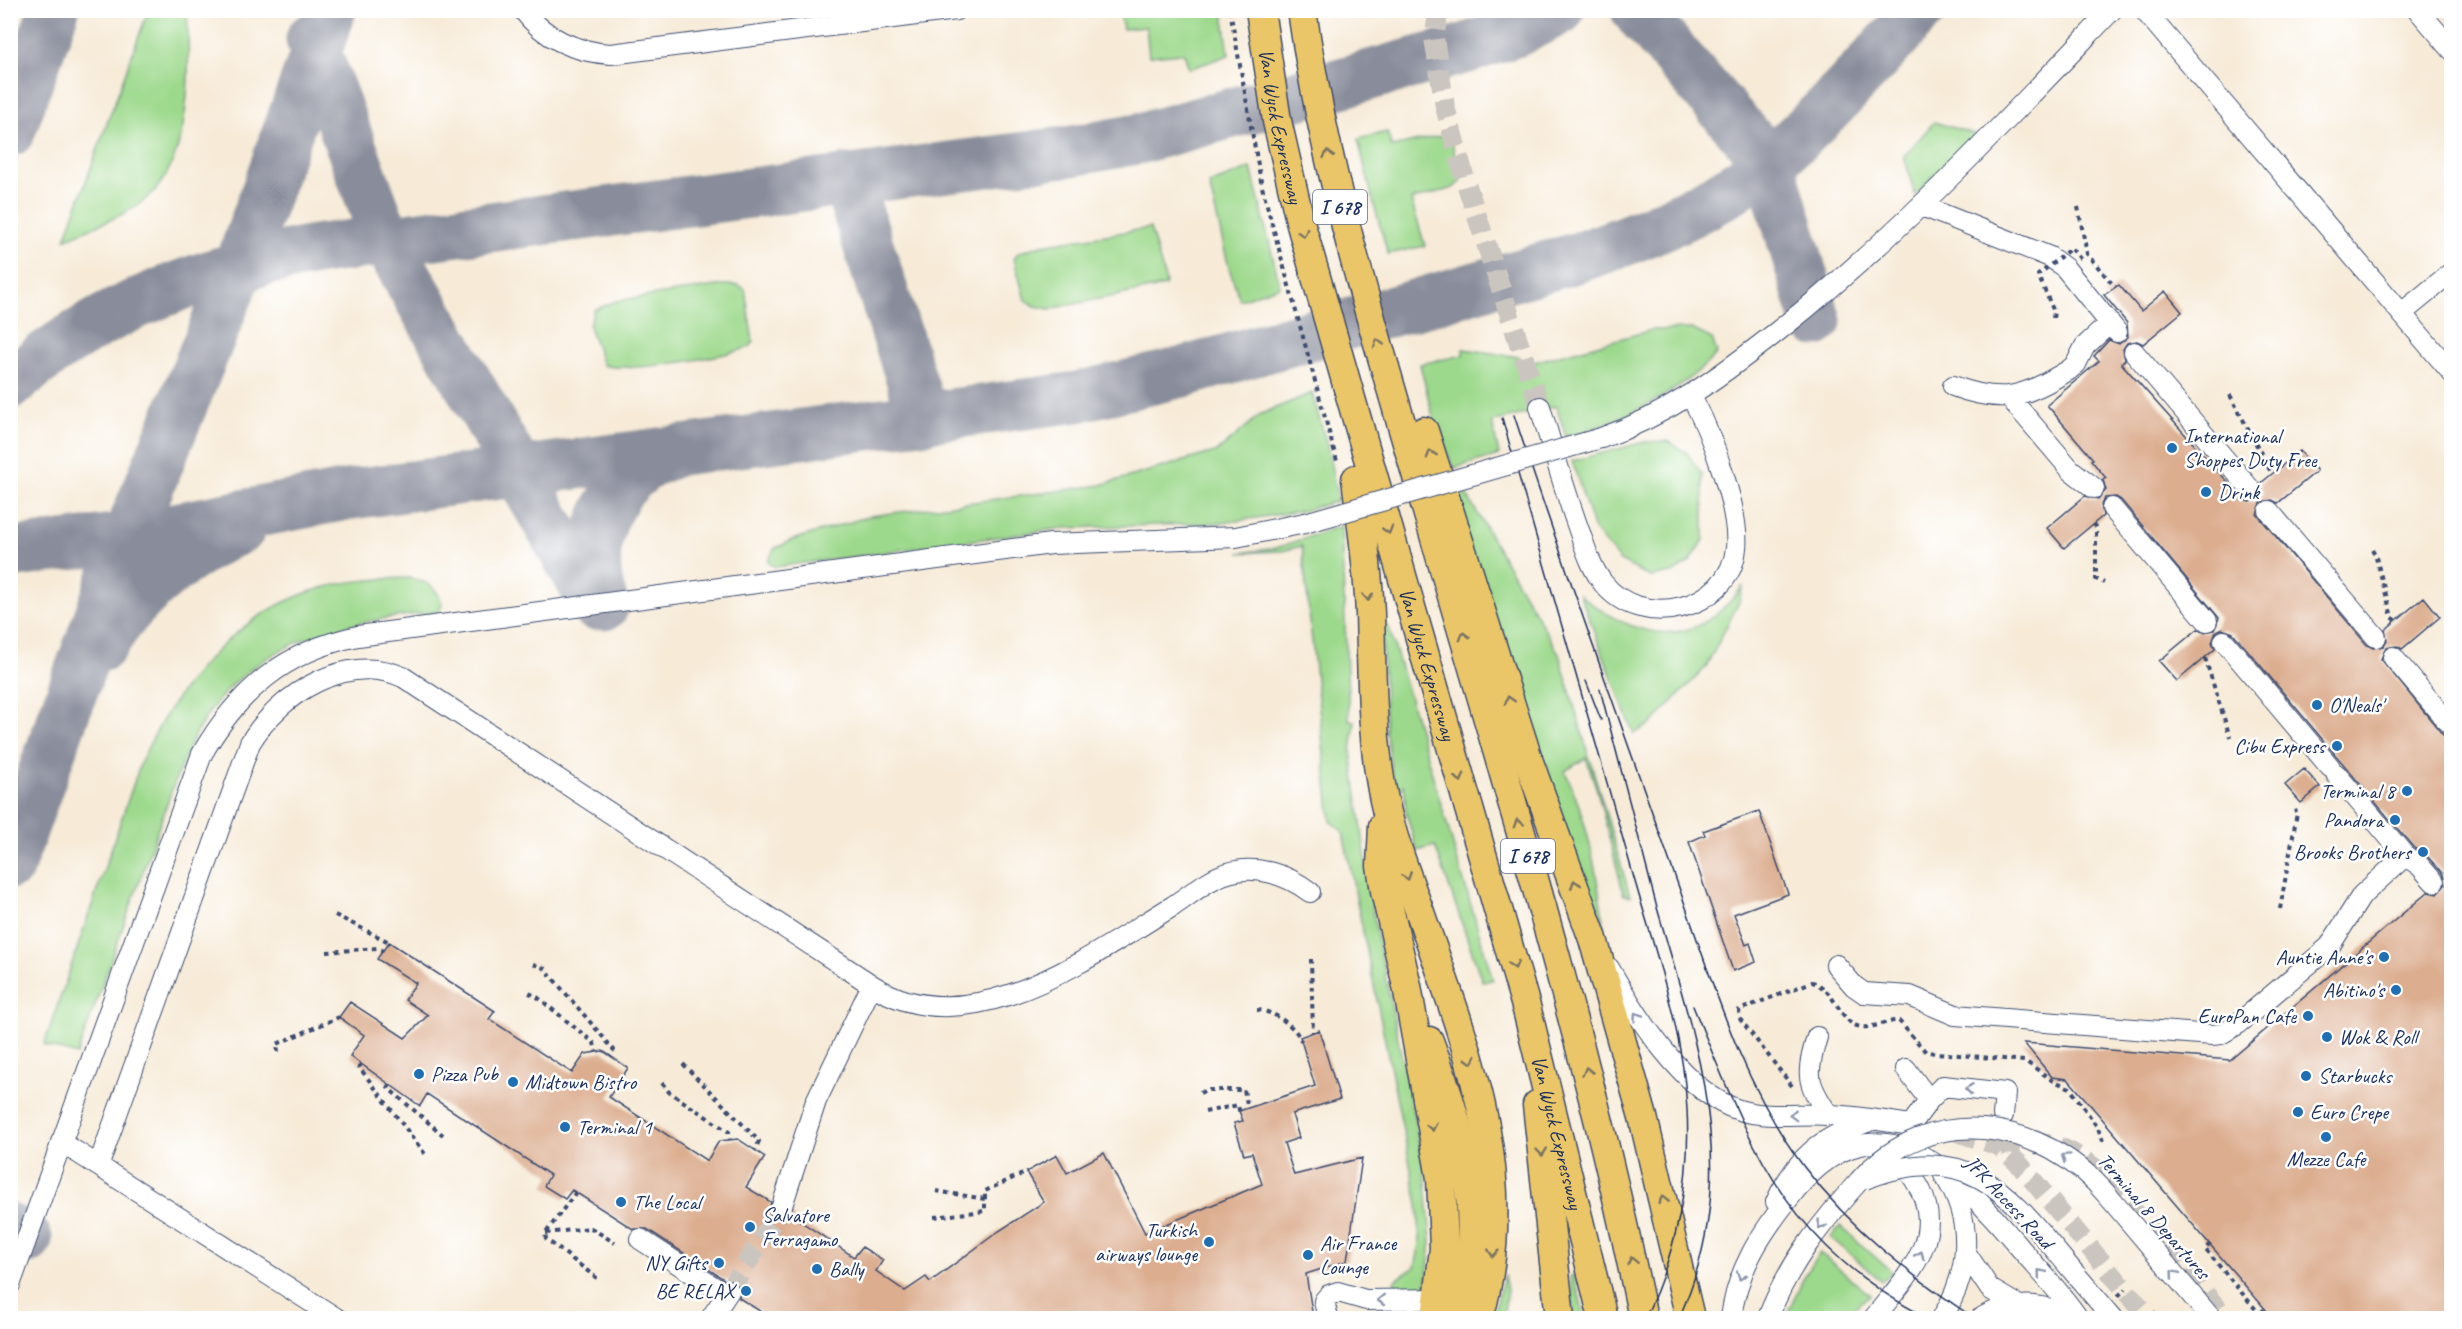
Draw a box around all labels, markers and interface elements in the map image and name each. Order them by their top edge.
street label: Van Wyck Expressway [1253,47,1309,208]
one-way arrow [1322,150,1335,160]
road number: I 678 [1313,190,1367,224]
one-way arrow [1296,227,1309,237]
one-way arrow [1373,338,1385,349]
place label: International Shoppes Duty Free [2184,423,2318,473]
marker: International Shoppes Duty Free [2165,441,2179,455]
one-way arrow [1426,449,1438,460]
place label: Drink [2218,479,2260,505]
marker: Drink [2199,485,2213,499]
one-way arrow [1381,524,1393,535]
street label: Van Wyck Expressway [1393,585,1462,745]
one-way arrow [1362,593,1375,602]
one-way arrow [1459,631,1471,641]
place label: O'Neals' [2329,692,2388,718]
one-way arrow [1504,695,1516,706]
marker: O'Neals' [2310,698,2324,712]
place label: Cibu Express [2234,733,2327,759]
marker: Cibu Express [2330,739,2344,753]
one-way arrow [1453,772,1465,783]
place label: Terminal 8 [2320,778,2398,804]
marker: Terminal 8 [2400,784,2414,798]
place label: Pandora [2324,807,2385,833]
marker: Pandora [2388,813,2402,827]
one-way arrow [1513,818,1525,829]
road number: I 678 [1501,839,1555,873]
place label: Brooks Brothers [2294,839,2413,865]
marker: Brooks Brothers [2416,845,2430,859]
one-way arrow [1399,870,1412,881]
one-way arrow [1569,879,1582,890]
place label: Auntie Anne's [2276,944,2374,970]
marker: Auntie Anne's [2377,950,2391,964]
one-way arrow [1507,959,1519,970]
place label: Abitino's [2323,977,2386,1003]
marker: Abitino's [2389,983,2403,997]
place label: EuroPan Cafe [2198,1003,2297,1029]
marker: EuroPan Cafe [2301,1009,2315,1023]
one-way arrow [1633,1012,1645,1022]
place label: Wok & Roll [2339,1024,2420,1050]
marker: Wok & Roll [2320,1030,2334,1044]
street label: Van Wyck Expressway [1526,1053,1589,1214]
one-way arrow [1463,1055,1476,1065]
place label: Pizza Pub [431,1061,500,1087]
place label: Starbucks [2318,1063,2393,1089]
marker: Pizza Pub [412,1067,426,1081]
one-way arrow [1581,1067,1594,1077]
place label: Midtown Bistro [525,1069,638,1095]
marker: Starbucks [2299,1069,2313,1083]
marker: Midtown Bistro [506,1075,520,1089]
one-way arrow [1964,1083,1974,1095]
place label: Euro Crepe [2310,1099,2390,1125]
marker: Euro Crepe [2291,1105,2305,1119]
one-way arrow [1789,1108,1798,1121]
place label: Terminal 1 [577,1114,654,1140]
marker: Terminal 1 [558,1120,572,1134]
one-way arrow [1425,1121,1438,1131]
marker: Mezze Cafe [2319,1130,2333,1144]
place label: Mezze Cafe [2287,1146,2368,1172]
one-way arrow [1535,1147,1548,1157]
street label: Terminal 8 Departures [2092,1147,2217,1286]
street label: JFK Access Road [1958,1149,2062,1257]
one-way arrow [2061,1153,2072,1164]
place label: The Local [633,1189,704,1215]
marker: The Local [614,1195,628,1209]
one-way arrow [1657,1195,1670,1205]
place label: Salvatore Ferragamo [762,1202,839,1252]
place label: Turkish airways lounge [1095,1217,1198,1267]
one-way arrow [1817,1219,1828,1230]
marker: Salvatore Ferragamo [743,1220,757,1234]
place label: Air France Lounge [1320,1230,1398,1280]
marker: Turkish airways lounge [1202,1235,1216,1249]
marker: Air France Lounge [1301,1248,1315,1262]
one-way arrow [1487,1248,1500,1257]
place label: NY Gifts [645,1250,709,1276]
one-way arrow [1913,1250,1925,1261]
marker: NY Gifts [712,1256,726,1270]
place label: Bally [829,1256,865,1282]
one-way arrow [1626,1256,1639,1266]
marker: Bally [810,1262,824,1276]
one-way arrow [2038,1269,2049,1280]
one-way arrow [1735,1270,1748,1281]
one-way arrow [2170,1270,2181,1281]
place label: BE RELAX [655,1278,737,1304]
marker: BE RELAX [739,1284,753,1298]
one-way arrow [1377,1294,1386,1306]

